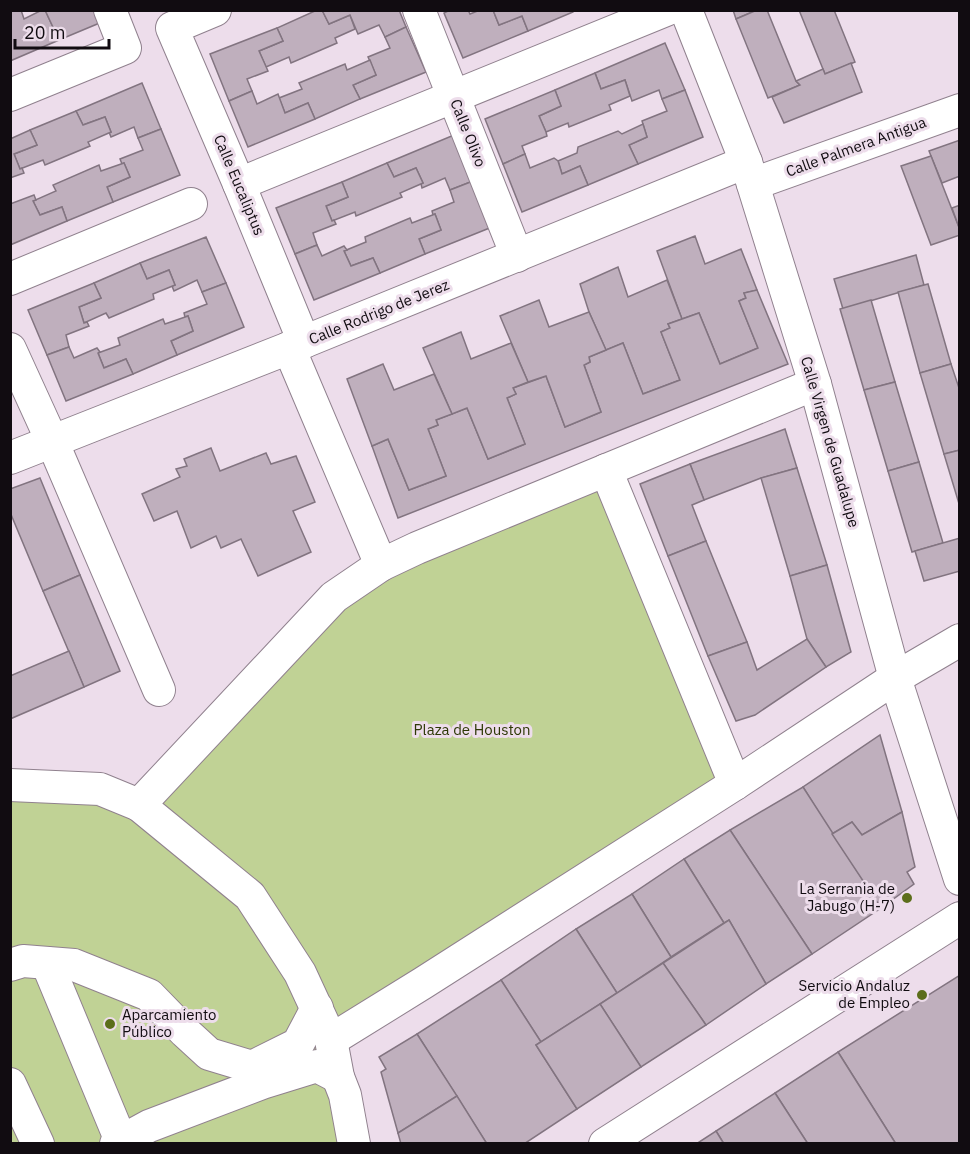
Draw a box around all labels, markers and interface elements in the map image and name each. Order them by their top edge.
scale bar [15,12,110,50]
text: 20 m [24,21,66,44]
street label: Calle Olivo [446,96,491,169]
street label: Calle Palmera Antigua [783,112,929,181]
street label: Calle Eucaliptus [210,132,269,238]
street label: Calle Rodrigo de Jerez [306,275,452,348]
street label: Calle Virgen de Guadalupe [797,354,864,530]
park label: Plaza de Houston [413,720,531,739]
place label: La Serrania de Jabugo (H-7) [799,879,895,915]
marker: La Serrania de Jabugo (H-7) [900,891,914,905]
place label: Servicio Andaluz de Empleo [799,976,910,1012]
marker: Servicio Andaluz de Empleo [915,988,929,1002]
place label: Aparcamiento Público [122,1005,217,1041]
marker: Aparcamiento Público [103,1017,117,1031]

